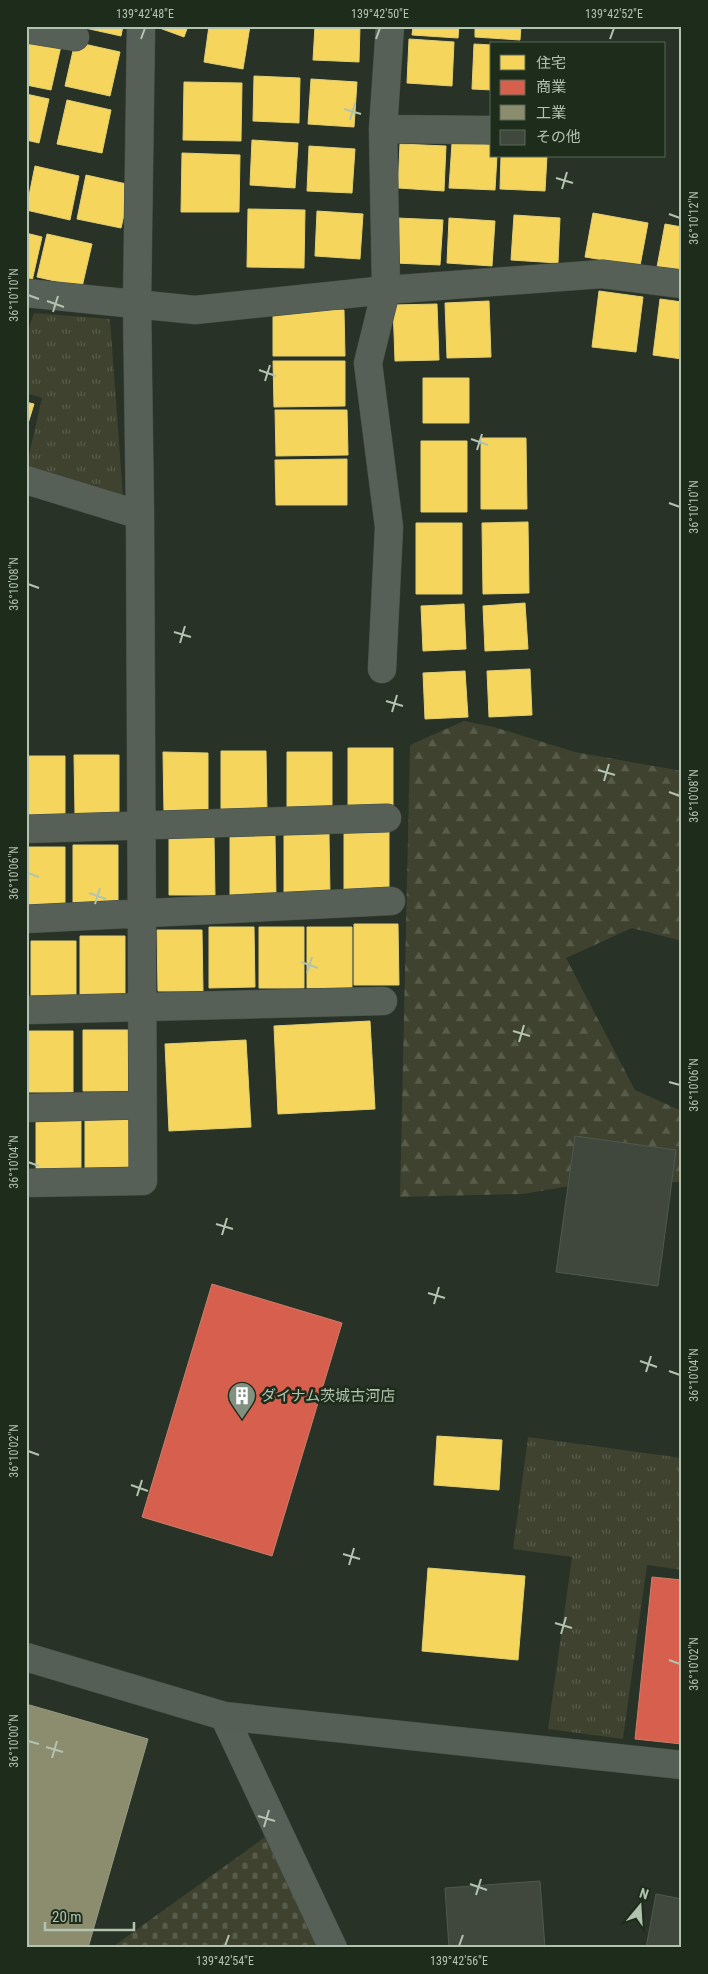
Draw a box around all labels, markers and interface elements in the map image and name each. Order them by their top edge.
text: 139°42'48"E [116,7,174,21]
text: 139°42'50"E [351,7,409,21]
text: 139°42'52"E [585,7,643,21]
legend [490,42,666,158]
text: 住宅 [536,54,566,72]
text: 商業 [536,78,566,96]
text: 工業 [536,104,566,122]
text: その他 [536,128,581,146]
text: 36°10'12"N [687,191,701,245]
text: 36°10'10"N [7,268,21,322]
text: 36°10'10"N [687,480,701,534]
text: 36°10'08"N [7,557,21,611]
text: 36°10'08"N [687,769,701,823]
text: 36°10'06"N [7,846,21,900]
text: 36°10'06"N [687,1058,701,1112]
text: 36°10'04"N [7,1135,21,1189]
text: 36°10'04"N [687,1348,701,1402]
building icon: ダイナム茨城古河店 [227,1381,257,1420]
place label: ダイナム茨城古河店 [261,1387,395,1405]
text: 36°10'02"N [7,1424,21,1478]
text: 36°10'02"N [687,1637,701,1691]
text: 36°10'00"N [7,1714,21,1768]
north arrow [616,1882,666,1932]
text: N [637,1885,651,1903]
scale bar [45,1899,134,1931]
text: 20 m [52,1908,82,1926]
text: 139°42'54"E [196,1954,254,1968]
text: 139°42'56"E [430,1954,488,1968]

